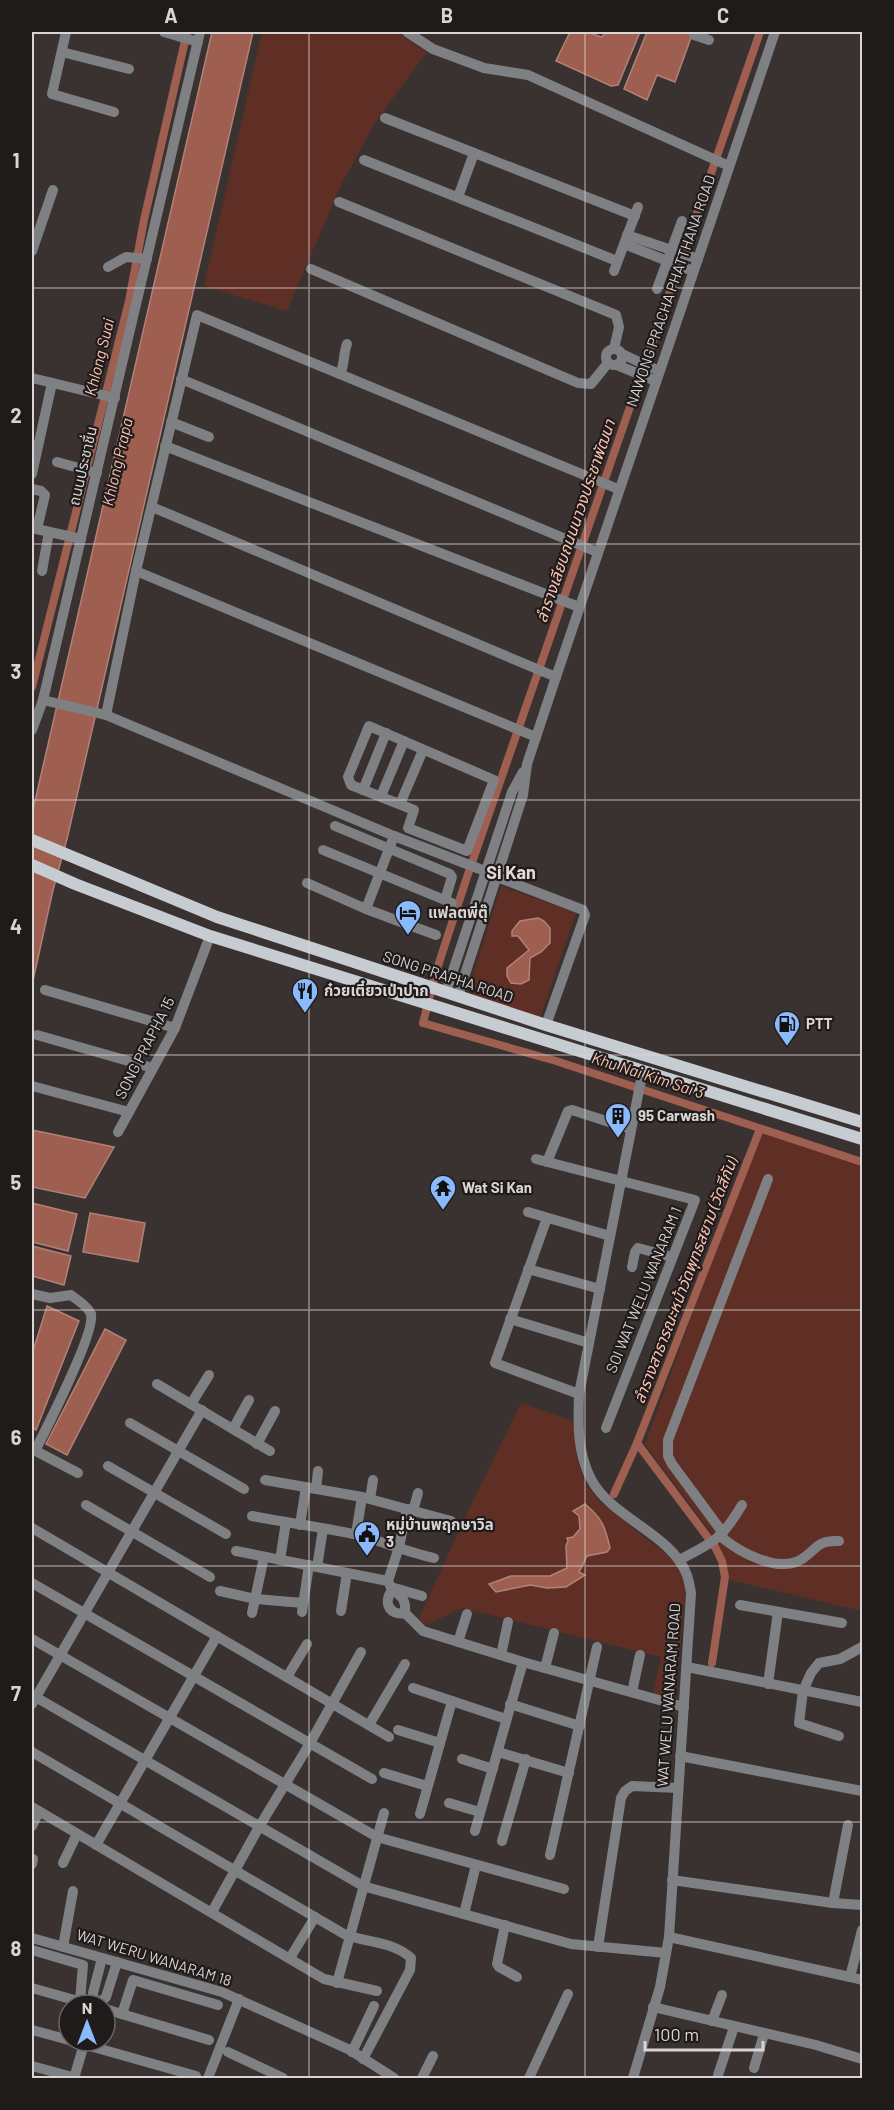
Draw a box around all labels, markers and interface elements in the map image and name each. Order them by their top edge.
text: A [164,3,178,27]
text: B [441,3,453,27]
text: C [717,3,729,27]
text: 1 [12,148,20,172]
street label: NAWONG PRACHA PHATTHANA ROAD [622,172,718,409]
water label: Khlong Suai [80,316,117,398]
text: 2 [10,403,22,427]
water label: ลำรางเลียบถนนนาวงประชาพัฒนา [531,415,619,625]
water label: Khlong Prapa [97,416,136,508]
street label: ถนนประชาชื่น [63,424,100,507]
text: 3 [11,659,21,683]
district label: Si Kan [486,861,536,883]
hotel icon: แฟลตพี่ตุ๊ [393,898,423,936]
place label: แฟลตพี่ตุ๊ [428,902,488,922]
text: 4 [10,914,22,938]
street label: SONG PRAPHA ROAD [381,946,516,1006]
restaurant icon: ก๋วยเตี๋ยวเป่าปาก [290,976,320,1014]
place label: ก๋วยเตี๋ยวเป่าปาก [324,980,429,999]
street label: SONG PRAPHA 15 [111,994,178,1102]
fuel station icon: PTT [772,1009,802,1047]
place label: PTT [806,1014,833,1032]
water label: Khu Nai Kim Sai 3 [589,1047,707,1102]
building icon: 95 Carwash [603,1101,633,1139]
place label: 95 Carwash [638,1106,715,1124]
water label: ลำรางสาธารณะหน้าวัดพุทธสยาม (วัดสีกัน) [629,1153,743,1407]
text: 5 [11,1170,22,1194]
temple icon: Wat Si Kan [428,1173,458,1211]
place label: Wat Si Kan [462,1178,532,1196]
street label: SOI WAT WELU WANARAM 1 [601,1204,685,1375]
text: 6 [11,1425,22,1449]
place label: หมู่บ้านพฤกษาวิล 3 [386,1515,494,1550]
public building icon: หมู่บ้านพฤกษาวิล 3 [352,1519,382,1557]
street label: WAT WELU WANARAM ROAD [653,1602,683,1787]
text: 7 [11,1681,21,1705]
street label: WAT WERU WANARAM 18 [75,1925,234,1989]
text: 8 [11,1936,22,1960]
north arrow [57,1993,117,2053]
text: N [82,1998,92,2017]
scale bar [645,2014,764,2052]
text: 100 m [654,2023,699,2045]

